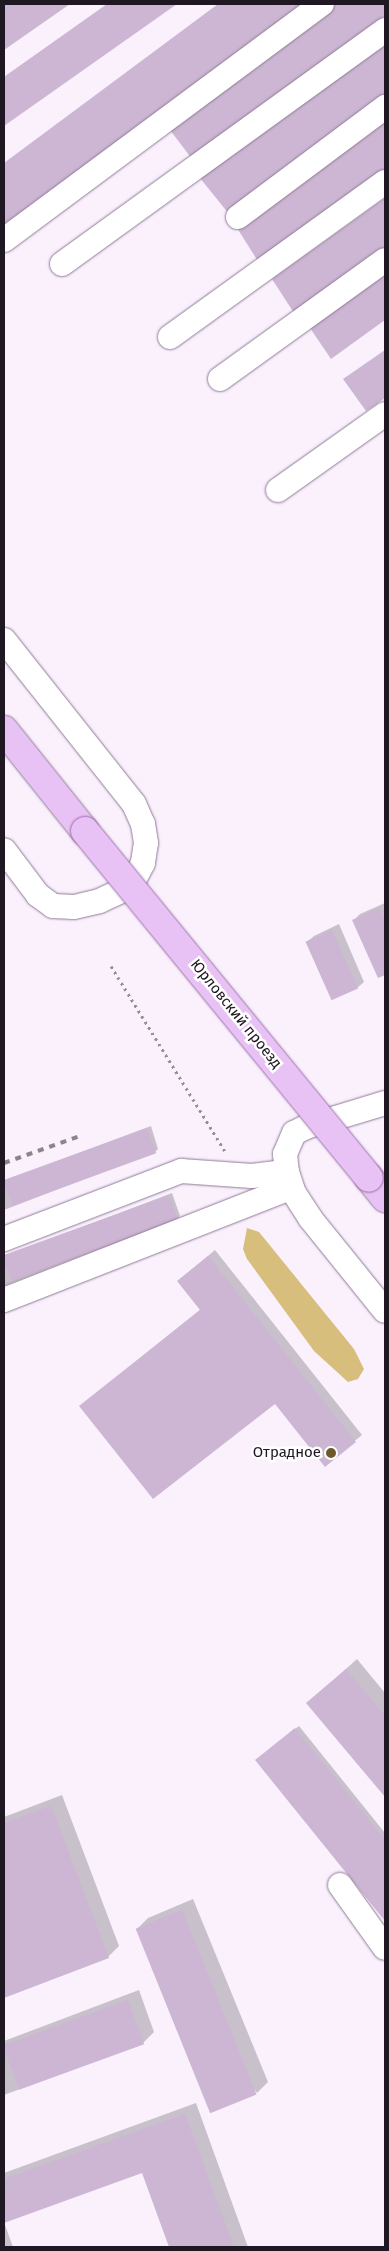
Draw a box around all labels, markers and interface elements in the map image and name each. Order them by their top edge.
street label: Юрловский проезд [187,956,285,1072]
place label: Отрадное [253,1444,321,1462]
marker: Отрадное [325,1447,337,1459]

